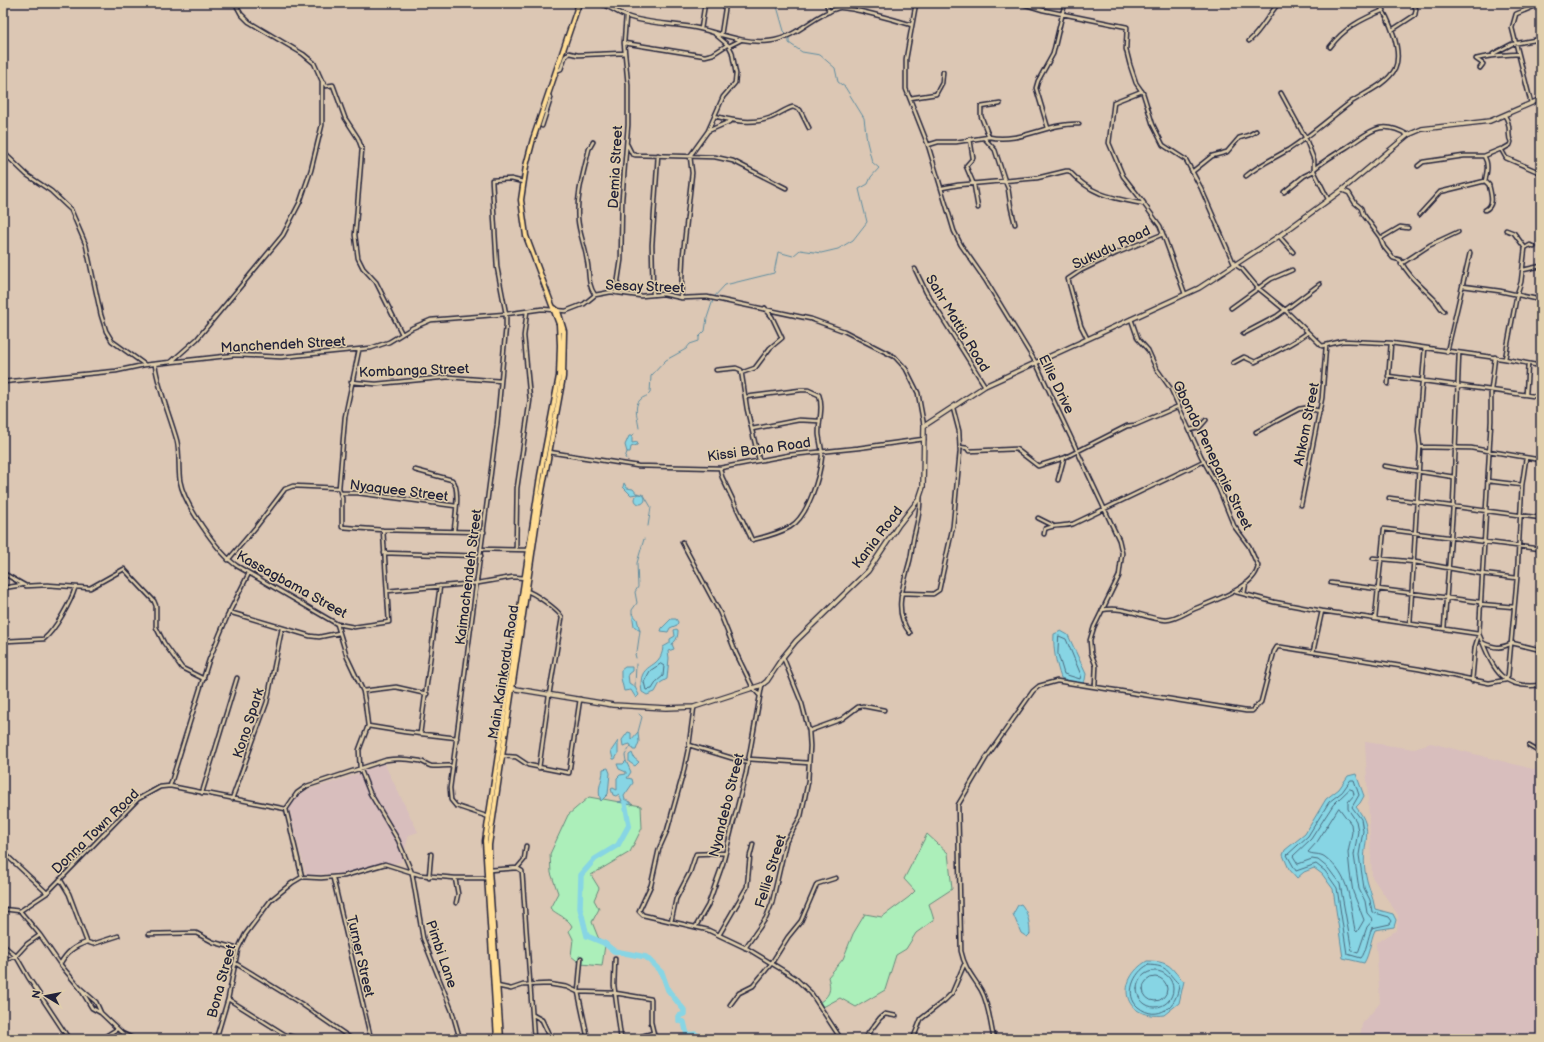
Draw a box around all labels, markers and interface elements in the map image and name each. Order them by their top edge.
street label: Demia Street [605,124,626,209]
street label: Sukudu Road [1069,222,1153,273]
street label: Sahr Mattia Road [922,272,993,375]
street label: Sesay Street [605,277,685,296]
street label: Manchendeh Street [220,333,347,356]
street label: Ellie Drive [1035,352,1078,417]
street label: Kombanga Street [359,360,470,381]
street label: Gbondo Penepanie Street [1169,378,1256,533]
street label: Ahkom Street [1290,380,1323,467]
street label: Kissi Bona Road [706,434,812,465]
street label: Nyaquee Street [349,476,450,505]
street label: Kania Road [848,503,906,572]
street label: Kaimachendeh Street [452,507,485,646]
street label: Kassagbama Street [233,547,351,622]
street label: Main Kainkordu Road [484,604,523,740]
street label: Kono Spark [229,686,268,760]
street label: Nyandebo Street [705,751,748,859]
street label: Donna Town Road [48,785,143,877]
street label: Fellie Street [751,832,790,910]
street label: Turner Street [343,914,378,999]
street label: Pimbi Lane [422,918,461,990]
street label: Bona Street [204,942,240,1020]
north arrow [26,976,66,1016]
text: N [30,989,44,1000]

